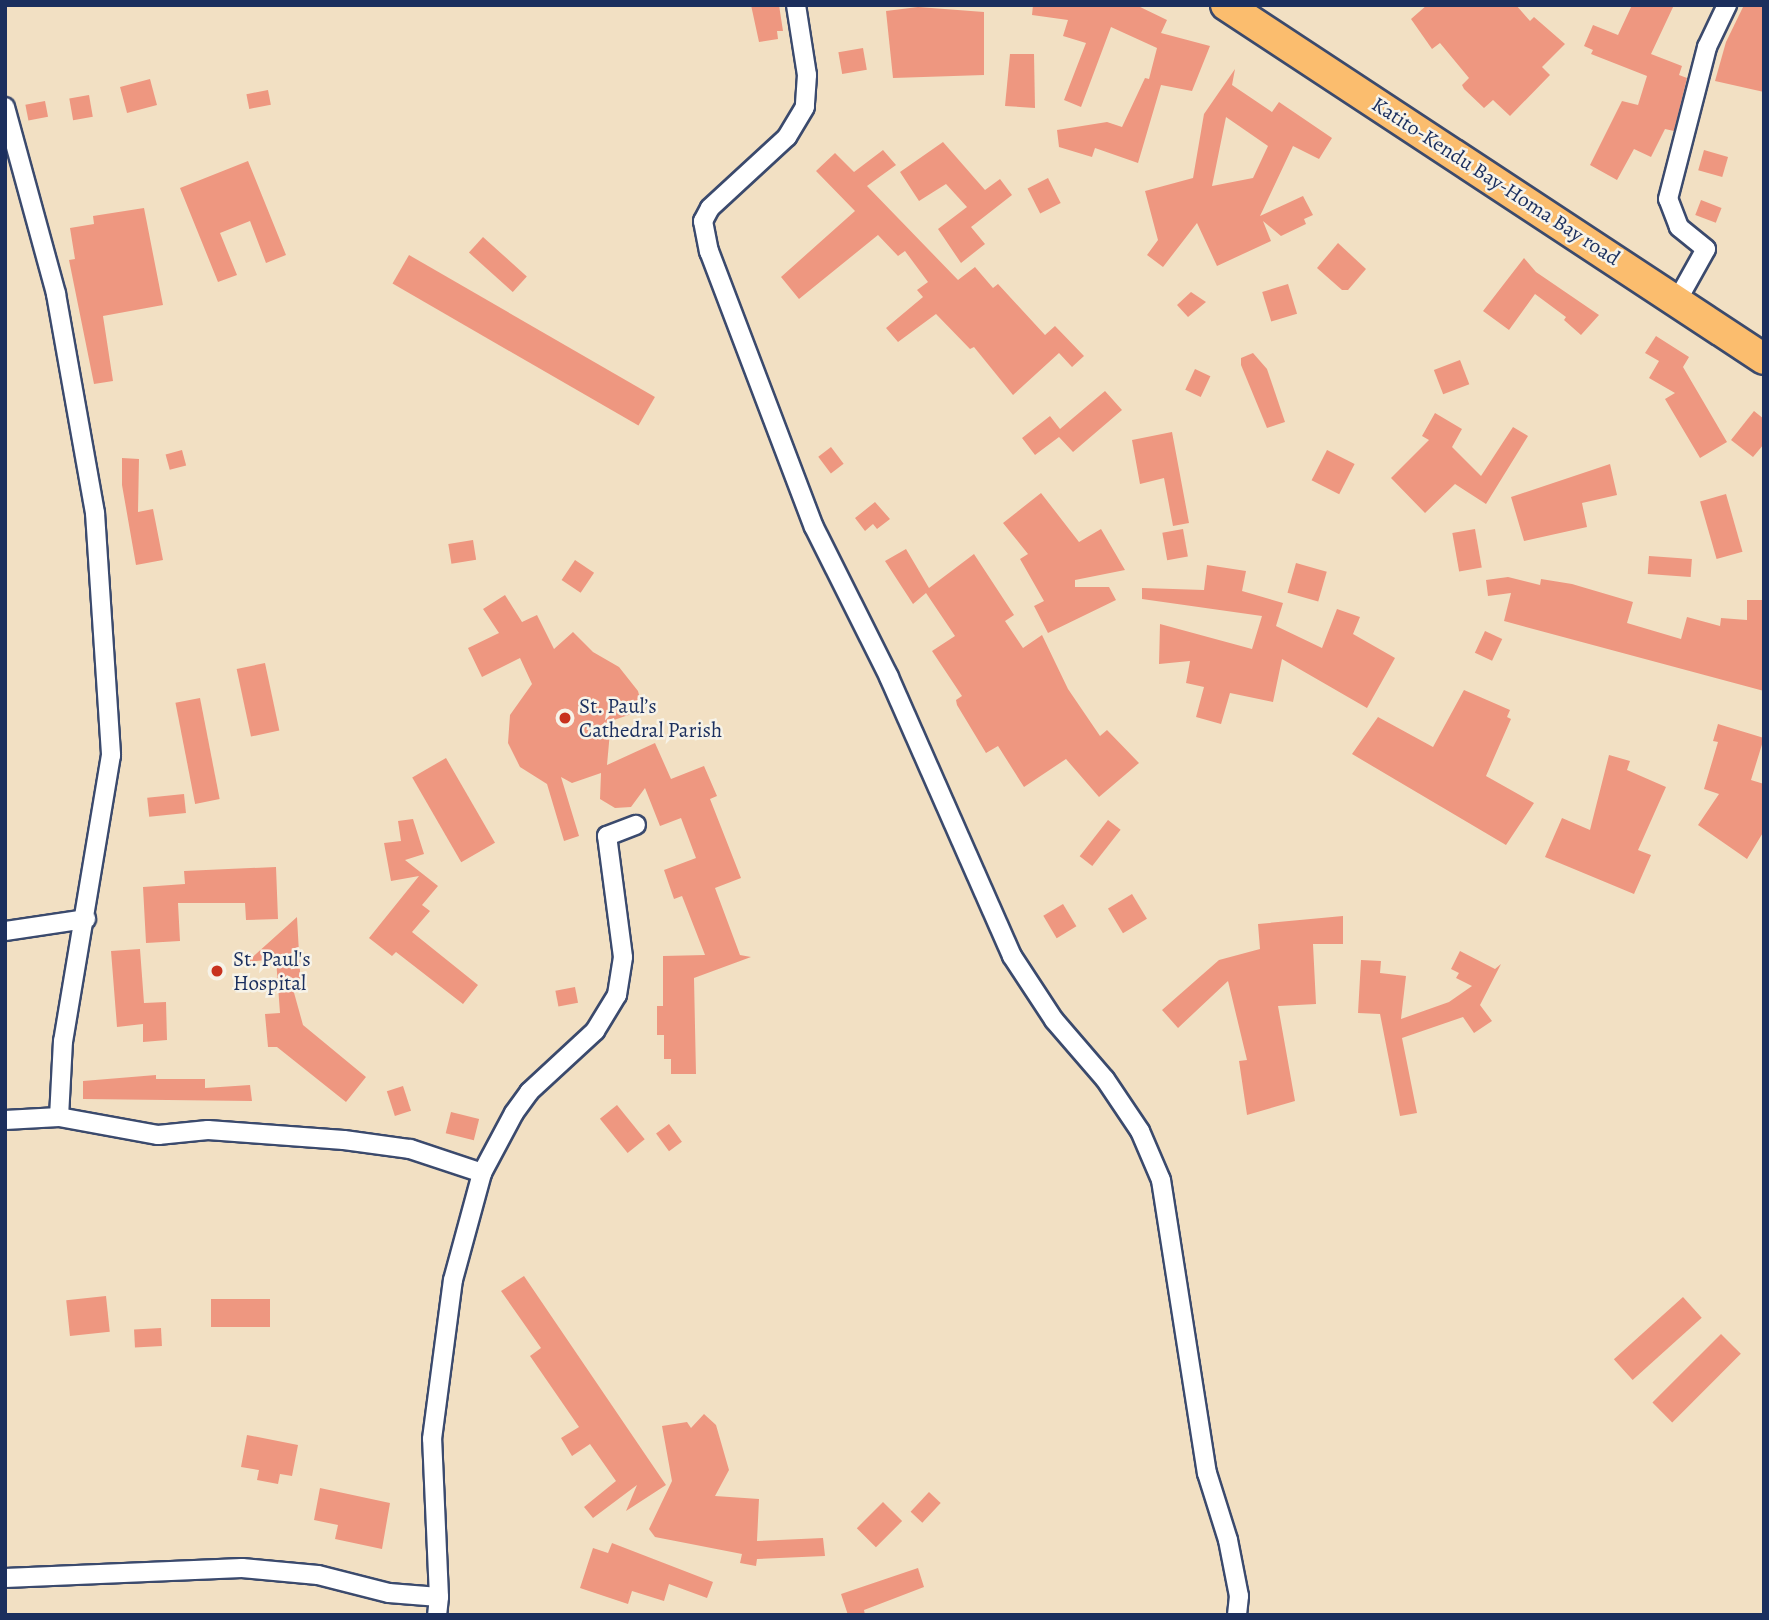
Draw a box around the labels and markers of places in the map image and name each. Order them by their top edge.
place label: St. Paul’s Cathedral Parish [579,693,722,743]
marker: St. Paul’s Cathedral Parish [557,710,573,726]
place label: St. Paul's Hospital [233,946,311,996]
marker: St. Paul's Hospital [207,961,227,981]

